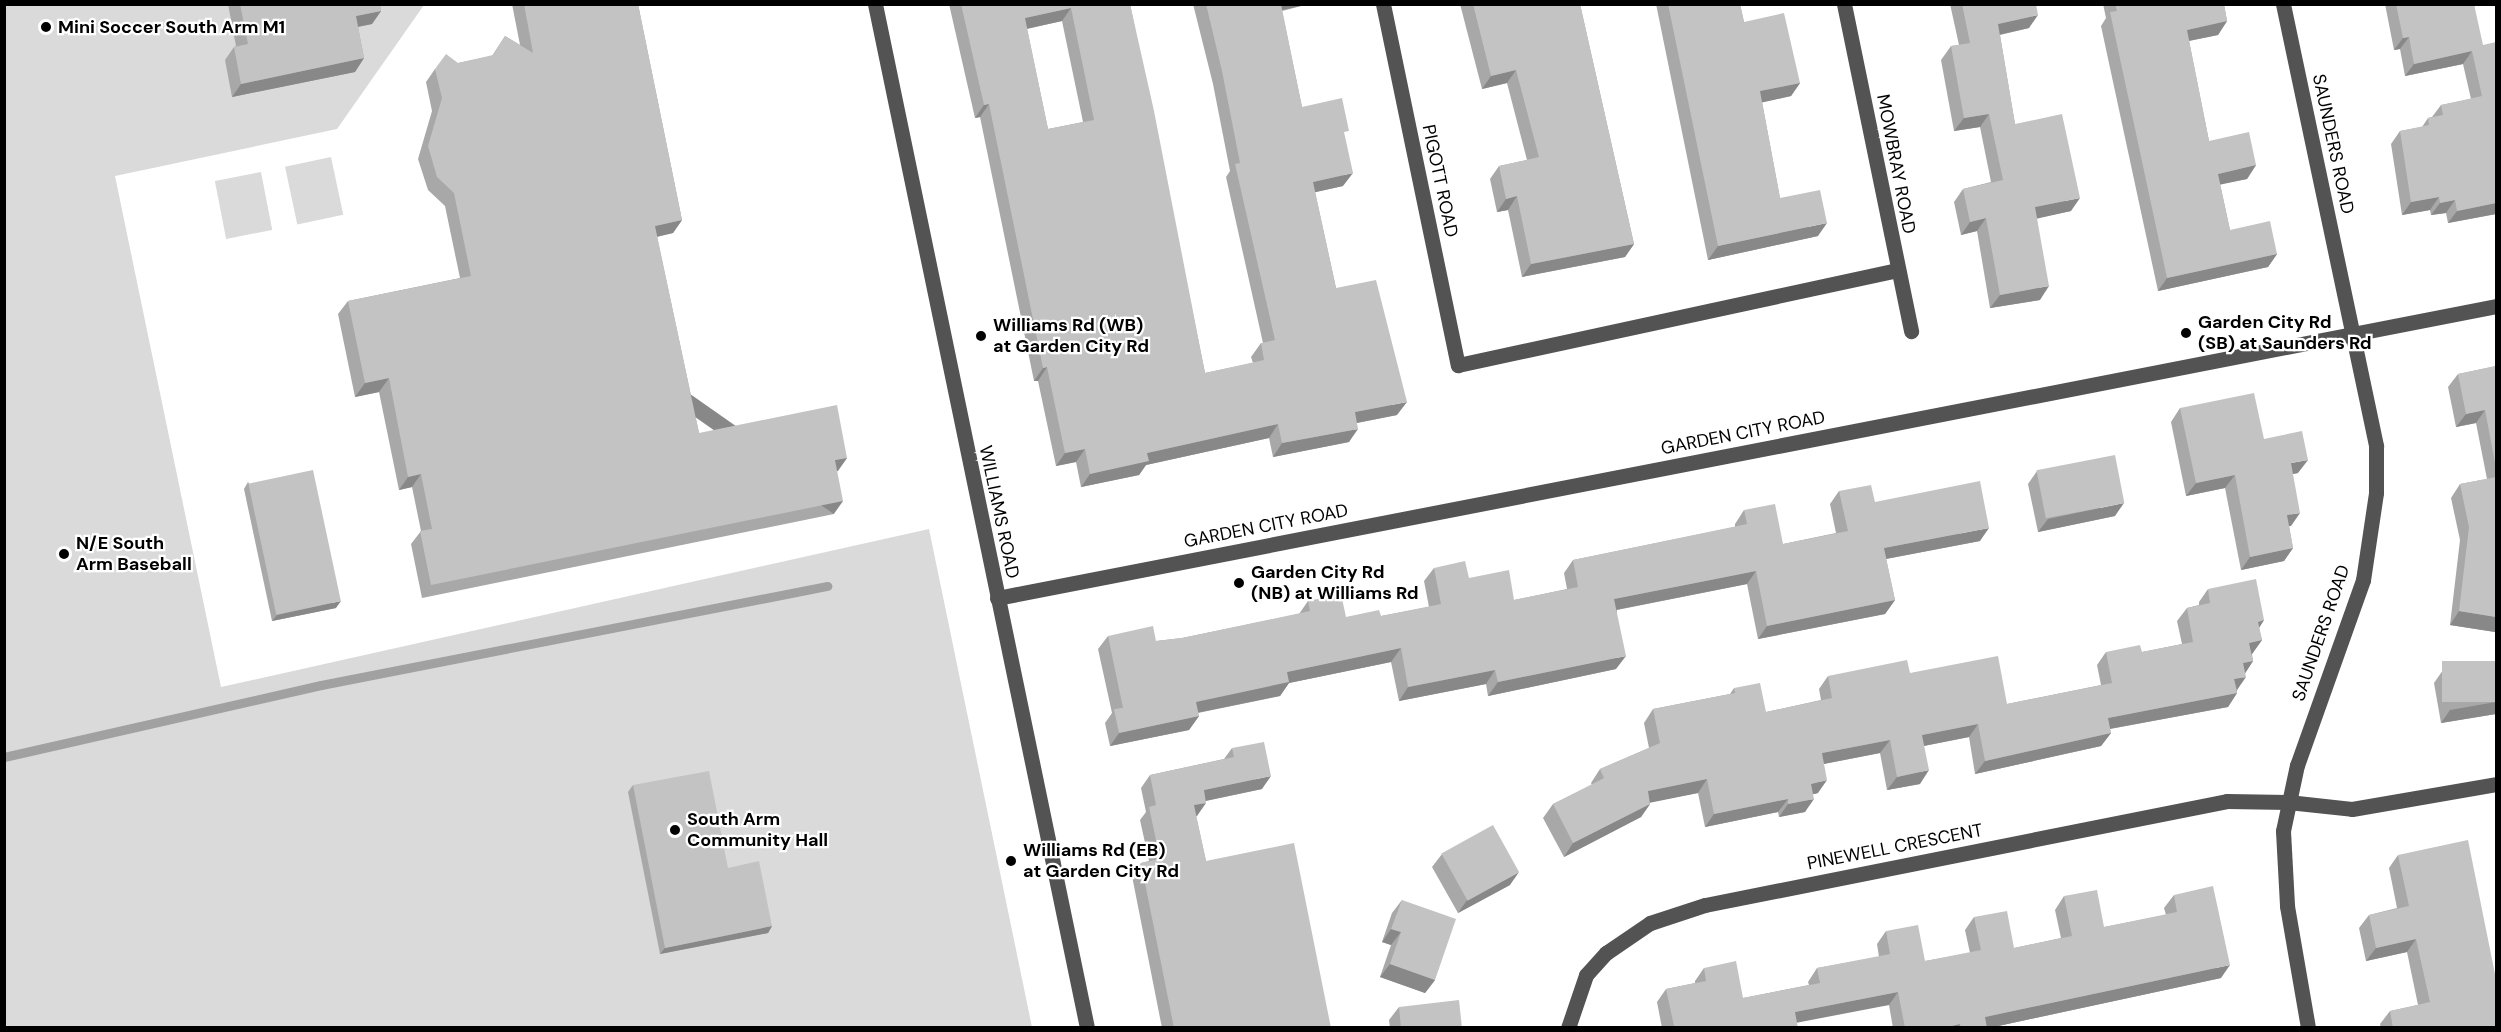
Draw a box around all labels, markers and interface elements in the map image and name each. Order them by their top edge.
place label: Mini Soccer South Arm M1 [58,16,285,38]
marker: Mini Soccer South Arm M1 [39,20,53,34]
street label: SAUNDERS ROAD [2308,72,2358,216]
street label: MOWBRAY ROAD [1872,92,1920,236]
street label: PIGOTT ROAD [1418,123,1462,239]
place label: Garden City Rd (SB) at Saunders Rd [2198,312,2372,354]
place label: Williams Rd (WB) at Garden City Rd [993,315,1149,358]
marker: Garden City Rd (SB) at Saunders Rd [2179,326,2193,340]
marker: Williams Rd (WB) at Garden City Rd [974,329,988,343]
street label: GARDEN CITY ROAD [1659,407,1827,459]
street label: WILLIAMS ROAD [974,444,1024,580]
street label: GARDEN CITY ROAD [1182,500,1350,552]
place label: N/E South Arm Baseball [76,533,192,576]
marker: N/E South Arm Baseball [57,547,71,561]
place label: Garden City Rd (NB) at Williams Rd [1251,562,1419,604]
street label: SAUNDERS ROAD [2288,562,2354,704]
marker: Garden City Rd (NB) at Williams Rd [1232,576,1246,590]
place label: South Arm Community Hall [687,809,828,852]
street label: PINEWELL CRESCENT [1805,819,1985,875]
marker: South Arm Community Hall [668,823,682,837]
place label: Williams Rd (EB) at Garden City Rd [1023,840,1179,882]
marker: Williams Rd (EB) at Garden City Rd [1004,854,1018,868]

